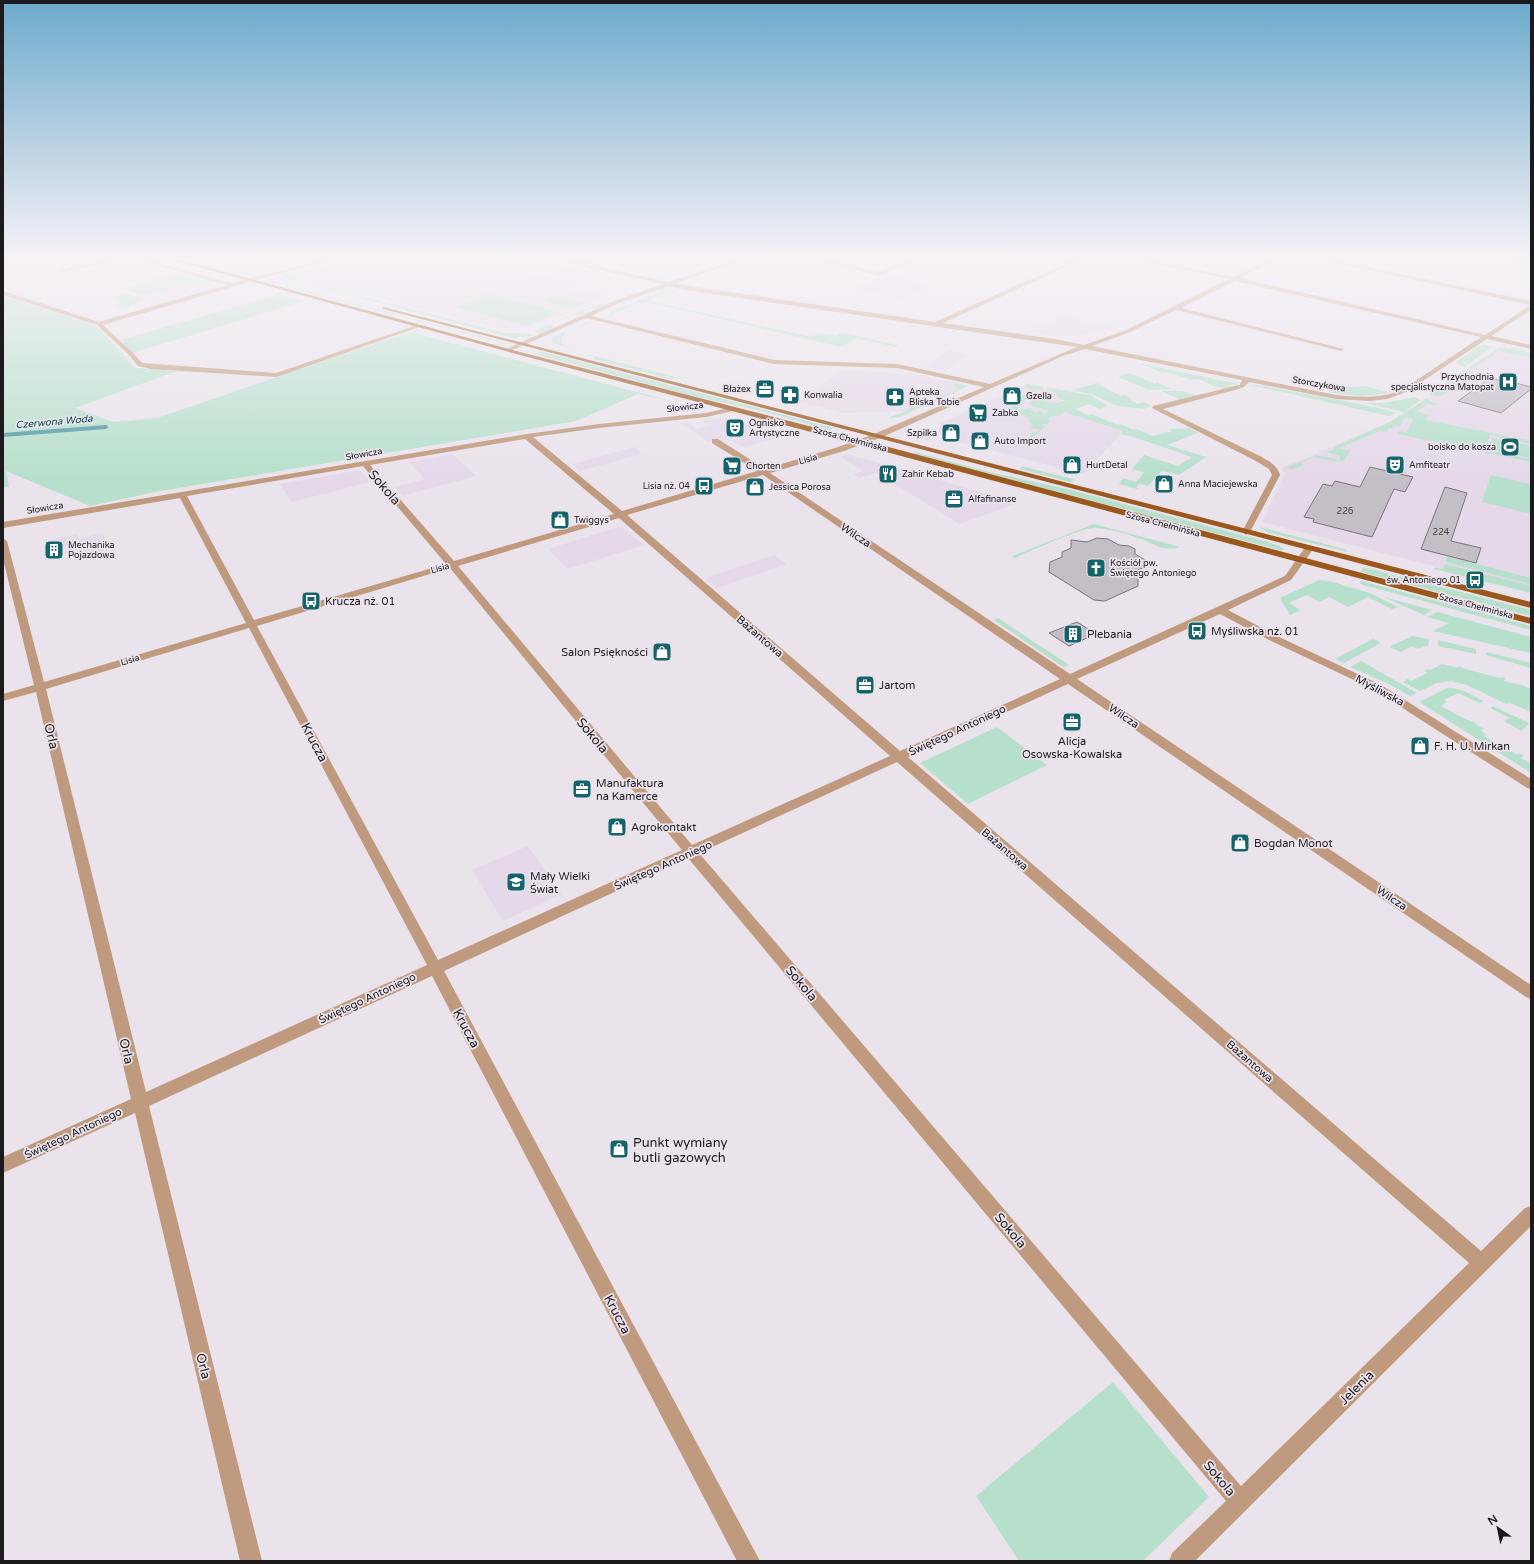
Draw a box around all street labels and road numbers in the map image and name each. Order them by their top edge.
street label: Storczykowa [1291,374,1346,395]
street label: Słowicza [666,400,704,415]
street label: Szosa Chełmińska [811,424,888,455]
street label: Słowicza [345,446,383,463]
street label: Lisia [797,452,819,467]
street label: Sokola [365,467,404,508]
street label: Słowicza [26,500,64,517]
street label: Szosa Chełmińska [1124,509,1201,540]
street label: Wilcza [838,521,873,550]
street label: Lisia [429,561,451,576]
street label: Szosa Chełmińska [1437,591,1514,622]
street label: Bażantowa [734,613,786,660]
street label: Lisia [119,652,141,669]
street label: Myśliwska [1353,672,1406,709]
street label: Świętego Antoniego [906,701,1008,759]
street label: Wilcza [1106,702,1141,731]
street label: Sokola [573,715,612,757]
street label: Krucza [297,720,331,765]
street label: Orla [40,722,62,751]
street label: Bażantowa [979,826,1031,873]
street label: Świętego Antoniego [612,837,714,893]
street label: Wilcza [1374,884,1409,913]
street label: Sokola [782,963,821,1005]
street label: Świętego Antoniego [316,969,418,1027]
street label: Krucza [449,1006,483,1051]
street label: Orla [115,1037,137,1066]
street label: Bażantowa [1224,1038,1276,1085]
street label: Świętego Antoniego [22,1104,124,1162]
street label: Sokola [991,1210,1030,1252]
street label: Krucza [600,1292,634,1337]
street label: Orla [192,1352,214,1381]
street label: Jelenia [1336,1367,1377,1408]
street label: Sokola [1200,1458,1239,1500]

